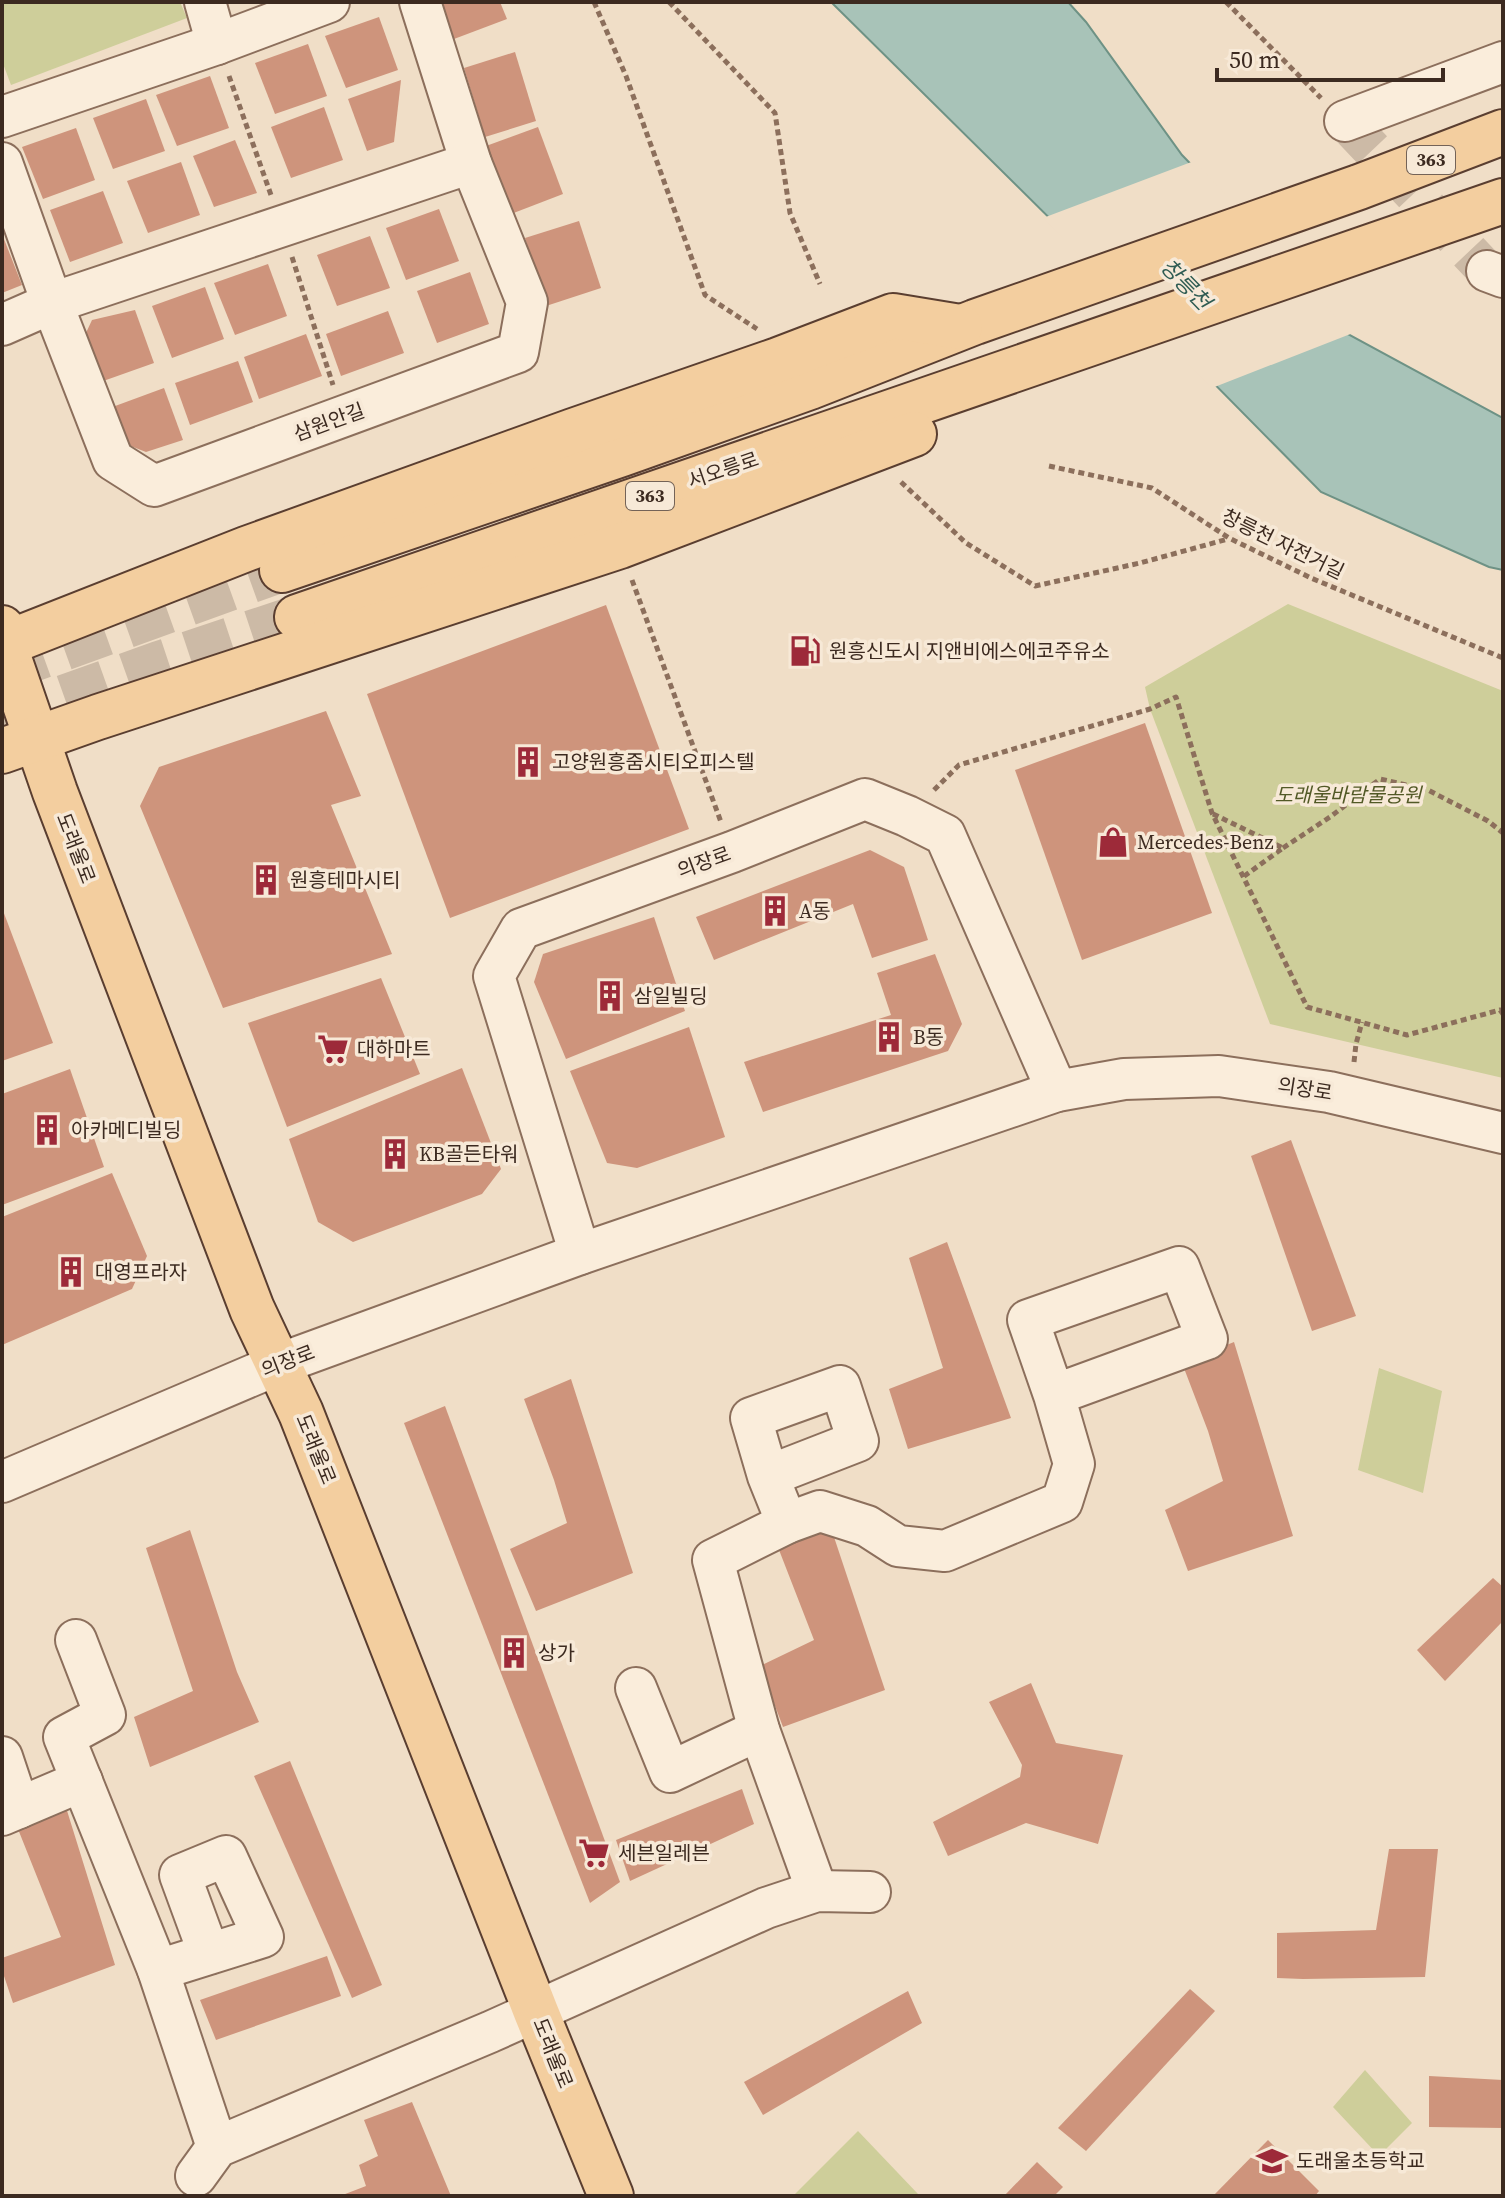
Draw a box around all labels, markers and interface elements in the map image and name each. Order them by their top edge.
scale bar [1217,32,1443,82]
text: 50 m [1229,43,1280,76]
road number: 363 [1407,146,1455,174]
water label: 창릉천 [1154,252,1220,318]
street label: 삼원안길 [290,396,368,448]
street label: 서오릉로 [684,445,762,495]
road number: 363 [626,482,674,510]
street label: 창릉천 자전거길 [1217,502,1349,586]
fuel station icon: 원흥신도시 지앤비에스에코주유소 [788,634,822,668]
place label: 원흥신도시 지앤비에스에코주유소 [829,637,1110,665]
building icon: 고양원흥줌시티오피스텔 [511,745,545,779]
place label: 고양원흥줌시티오피스텔 [552,748,754,776]
park label: 도래울바람물공원 [1274,781,1423,809]
street label: 도래울로 [50,809,102,887]
shop icon: Mercedes-Benz [1096,825,1130,859]
place label: Mercedes-Benz [1137,828,1274,856]
street label: 의장로 [673,839,735,885]
building icon: 원흥테마시티 [249,863,283,897]
place label: 원흥테마시티 [290,866,400,894]
building icon: A동 [758,894,792,928]
place label: A동 [799,897,831,925]
building icon: 삼일빌딩 [593,979,627,1013]
place label: 삼일빌딩 [634,982,708,1010]
building icon: B동 [872,1020,906,1054]
place label: B동 [913,1023,944,1051]
supermarket icon: 대하마트 [316,1032,350,1066]
place label: 대하마트 [357,1035,431,1063]
street label: 의장로 [1276,1071,1334,1107]
building icon: 아카메디빌딩 [30,1113,64,1147]
place label: 아카메디빌딩 [71,1116,181,1144]
building icon: KB골든타워 [378,1137,412,1171]
place label: KB골든타워 [419,1140,519,1168]
building icon: 대영프라자 [54,1255,88,1289]
place label: 대영프라자 [95,1258,187,1286]
street label: 의장로 [257,1338,319,1384]
street label: 도래울로 [289,1410,343,1488]
building icon: 상가 [497,1636,531,1670]
place label: 상가 [538,1639,575,1667]
supermarket icon: 세븐일레븐 [577,1836,611,1870]
place label: 세븐일레븐 [618,1839,710,1867]
street label: 도래울로 [526,2014,580,2092]
school or university icon: 도래울초등학교 [1255,2144,1289,2178]
place label: 도래울초등학교 [1296,2147,1425,2175]

